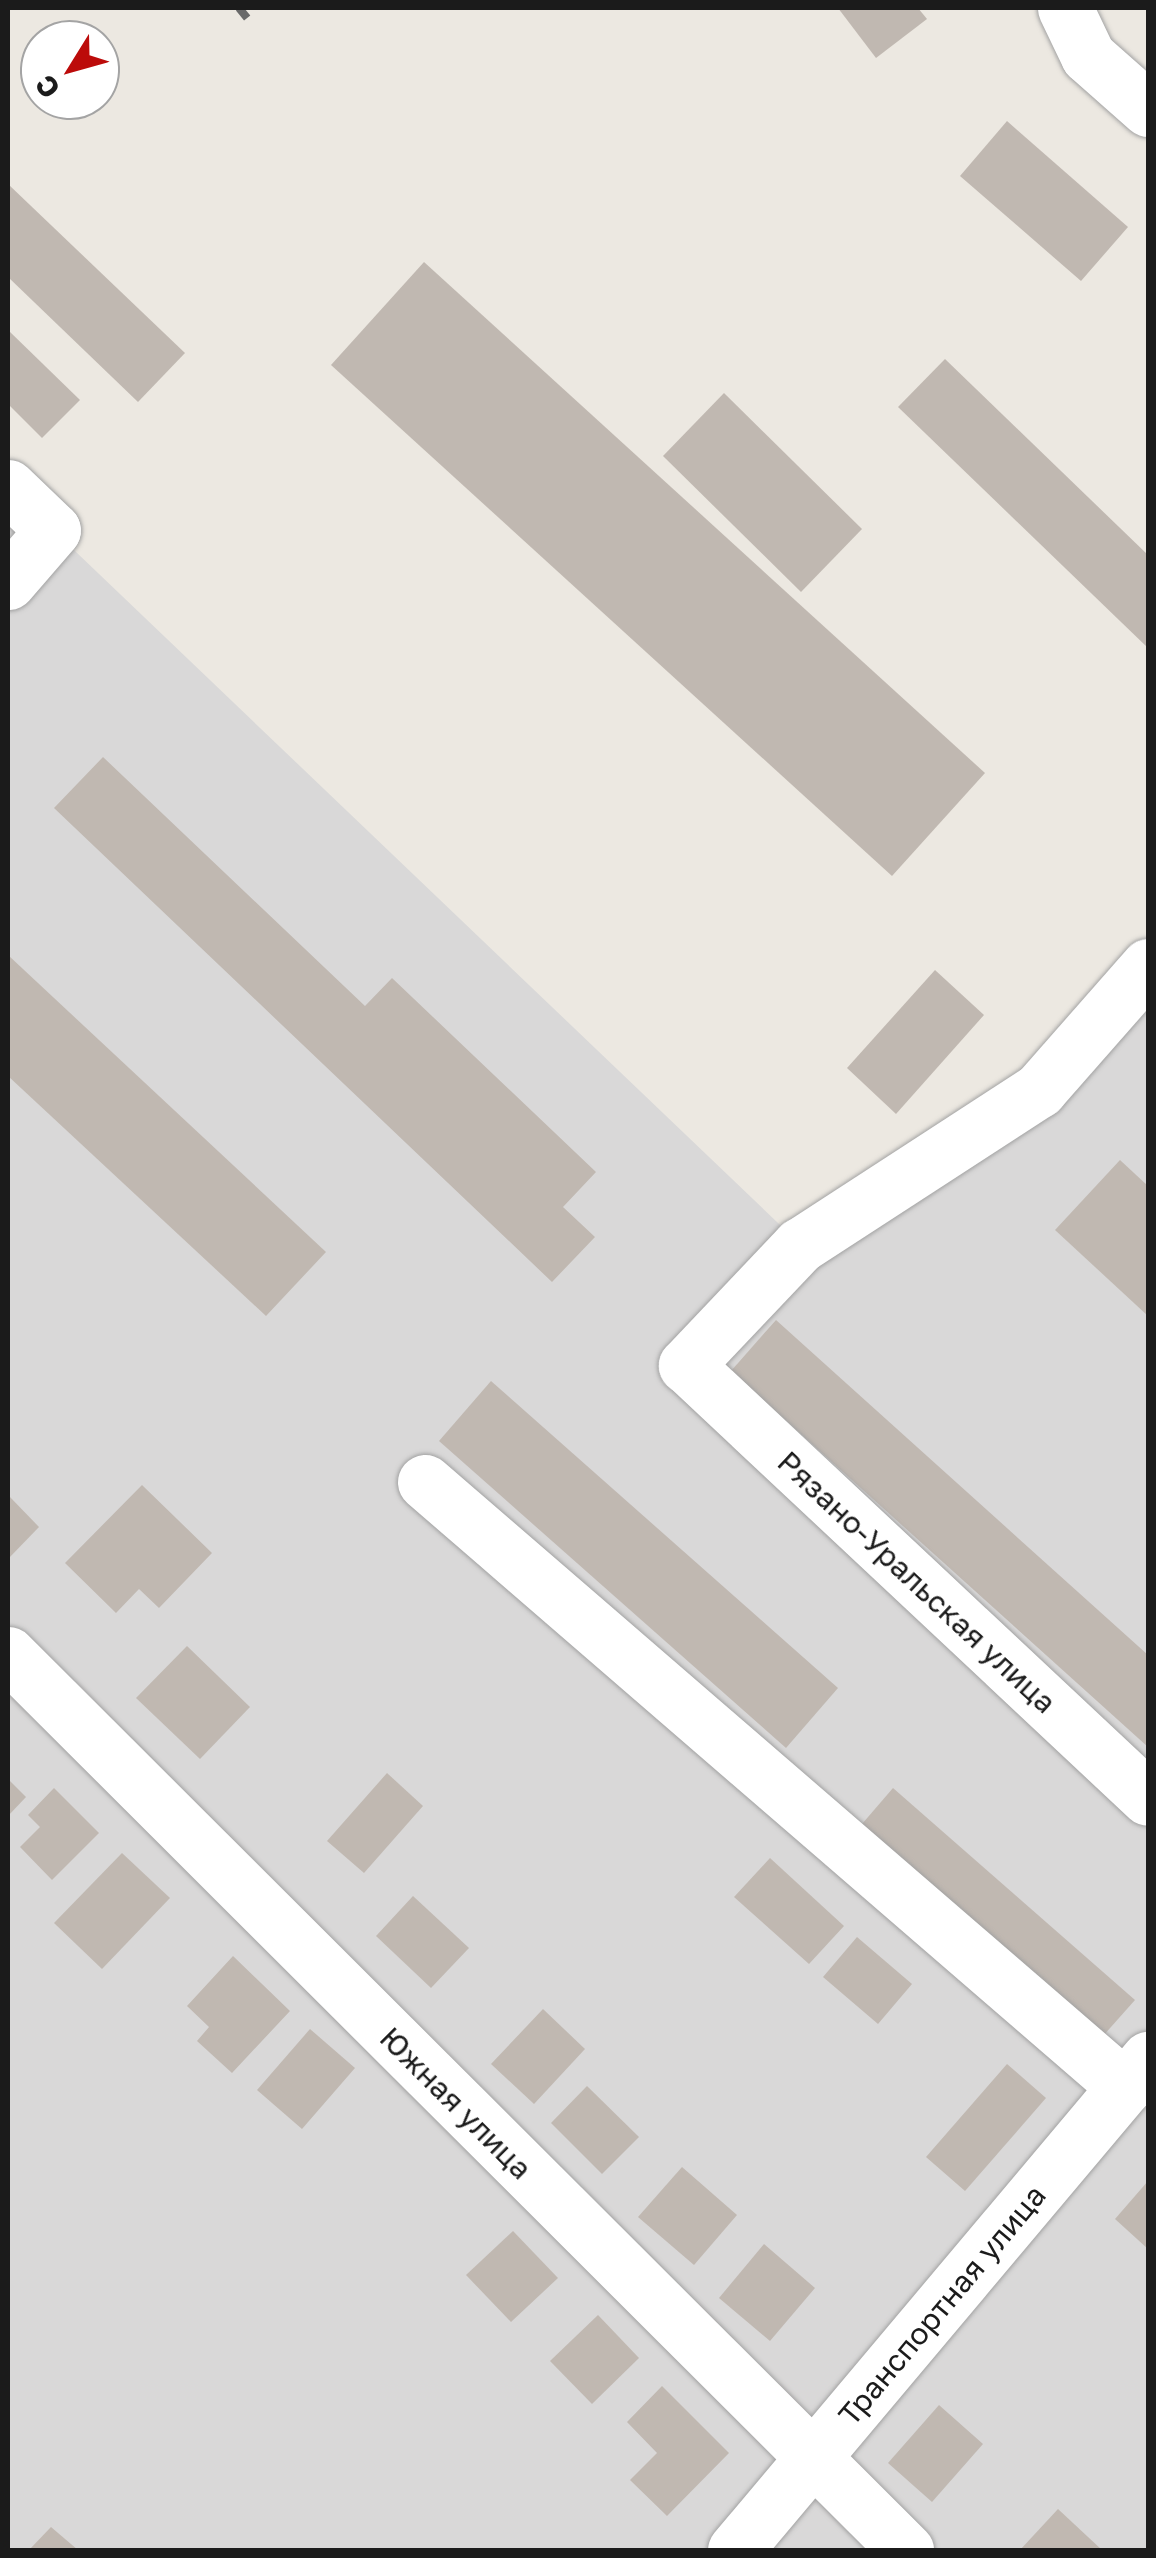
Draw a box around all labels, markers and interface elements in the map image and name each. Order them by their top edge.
north arrow [20,20,120,120]
text: С [28,69,66,105]
street label: Рязано-Уральская улица [770,1444,1064,1720]
street label: Южная улица [373,2020,539,2186]
street label: Транспортная улица [831,2178,1053,2432]

